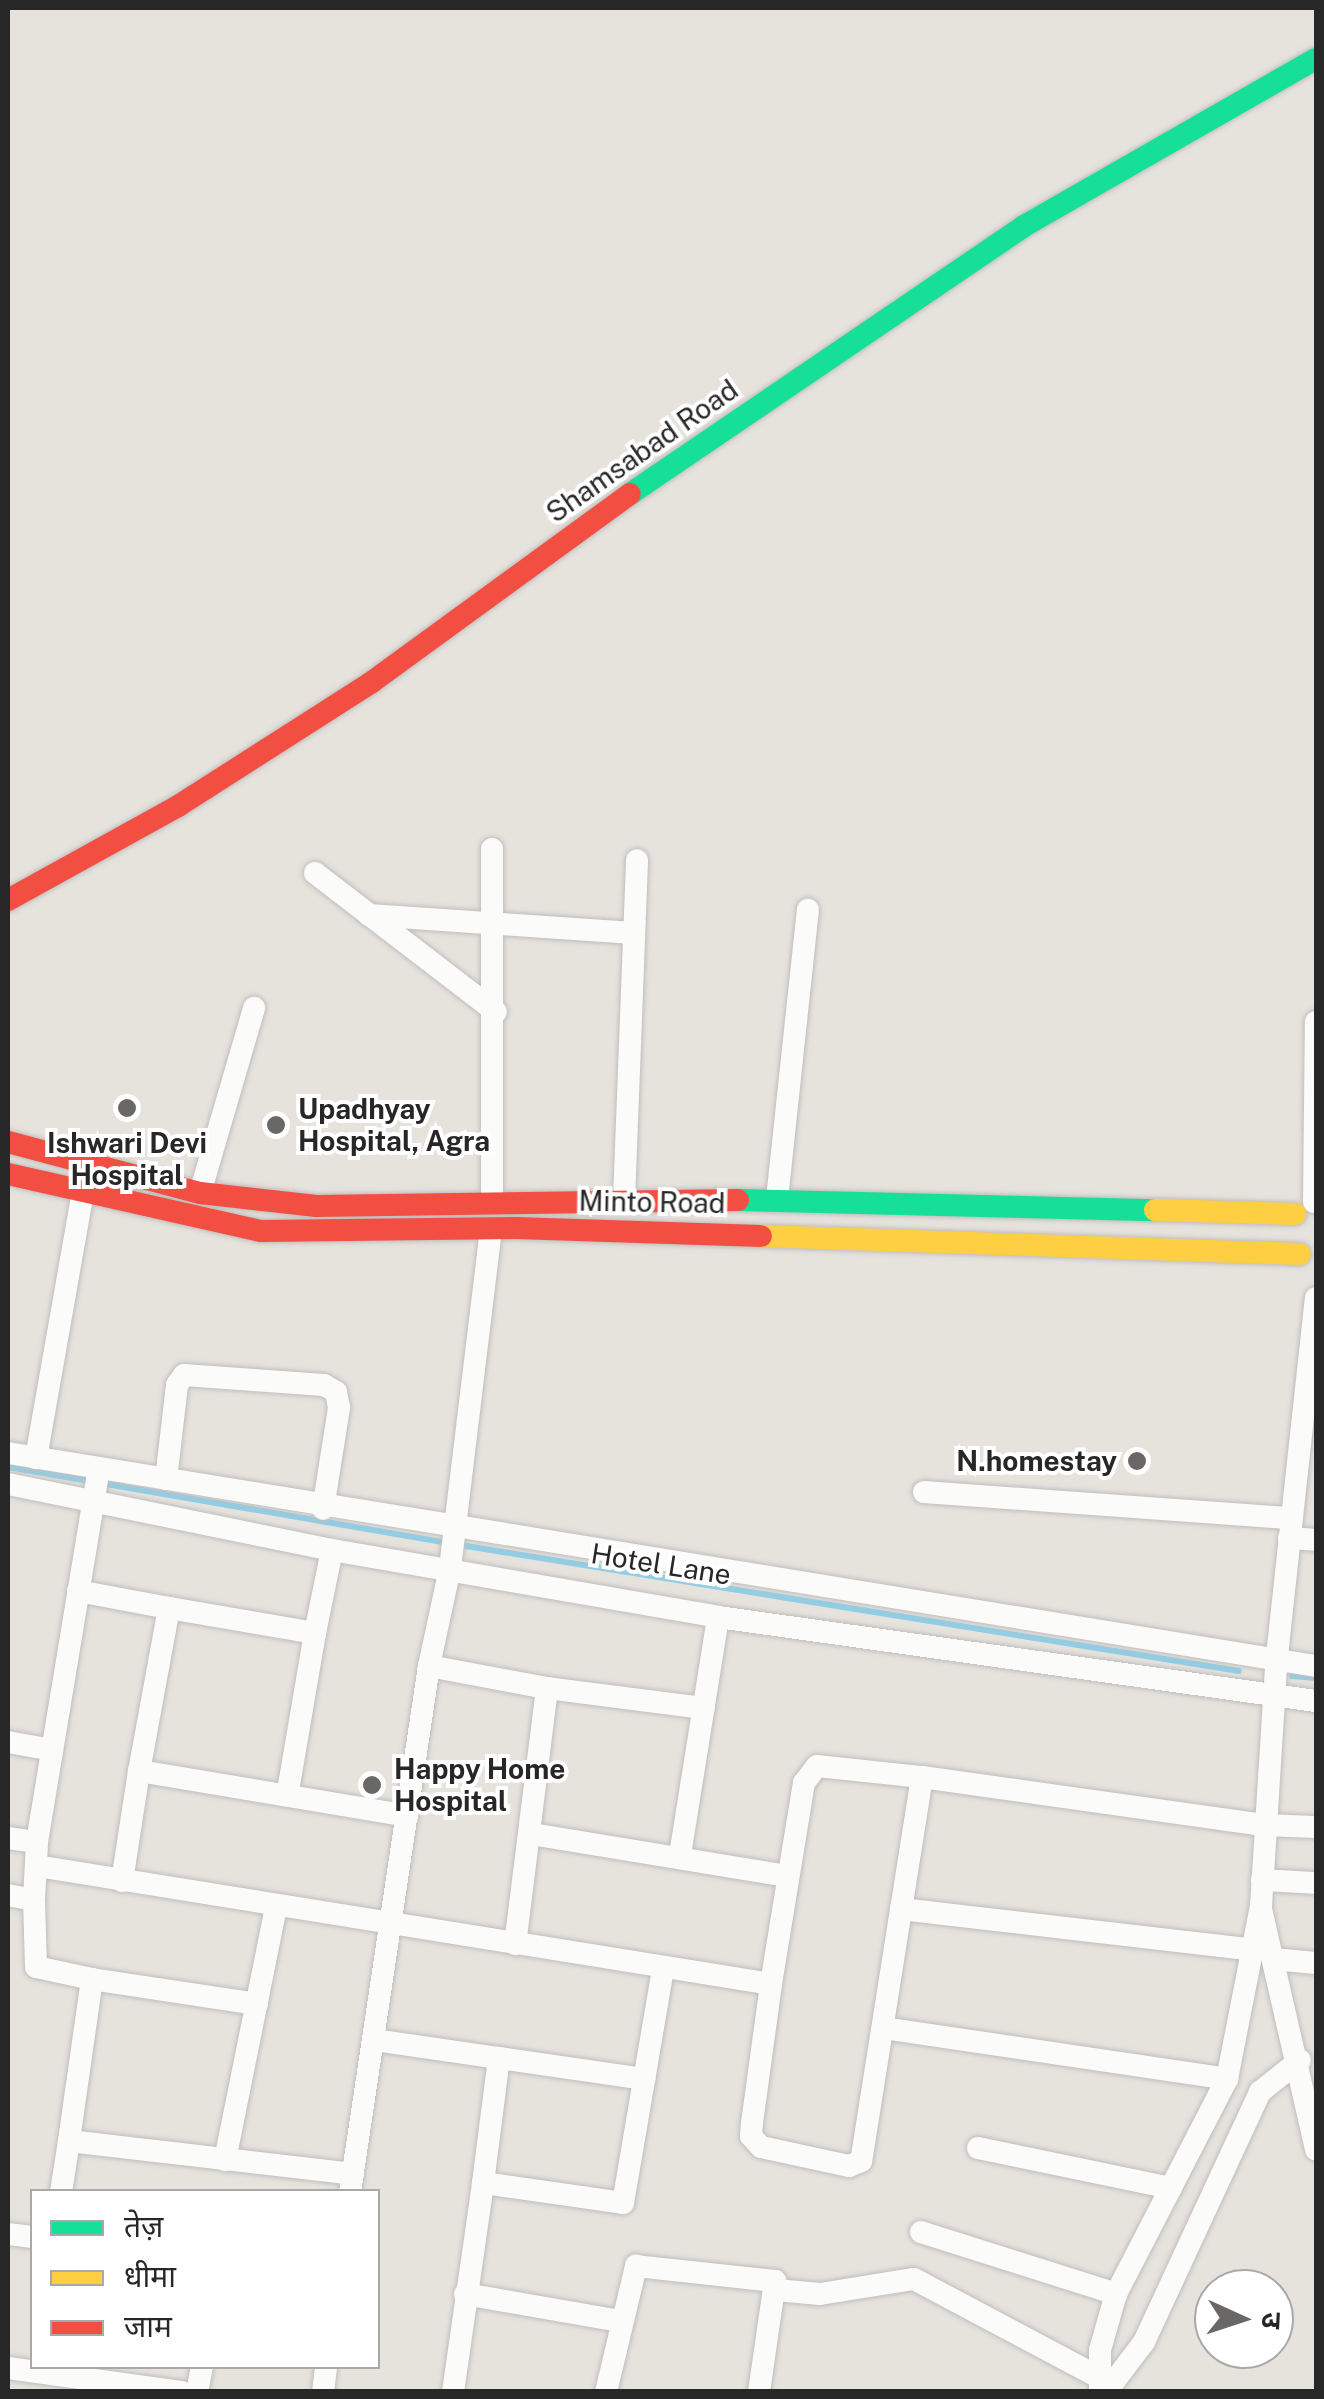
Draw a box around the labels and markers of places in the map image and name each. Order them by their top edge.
place label: Upadhyay Hospital, Agra [298,1092,490,1158]
marker: Ishwari Devi Hospital [114,1095,140,1121]
marker: Upadhyay Hospital, Agra [263,1112,289,1138]
place label: Ishwari Devi Hospital [47,1126,207,1192]
place label: N.homestay [956,1444,1117,1478]
marker: N.homestay [1126,1450,1148,1472]
place label: Happy Home Hospital [394,1752,566,1818]
marker: Happy Home Hospital [359,1772,385,1798]

